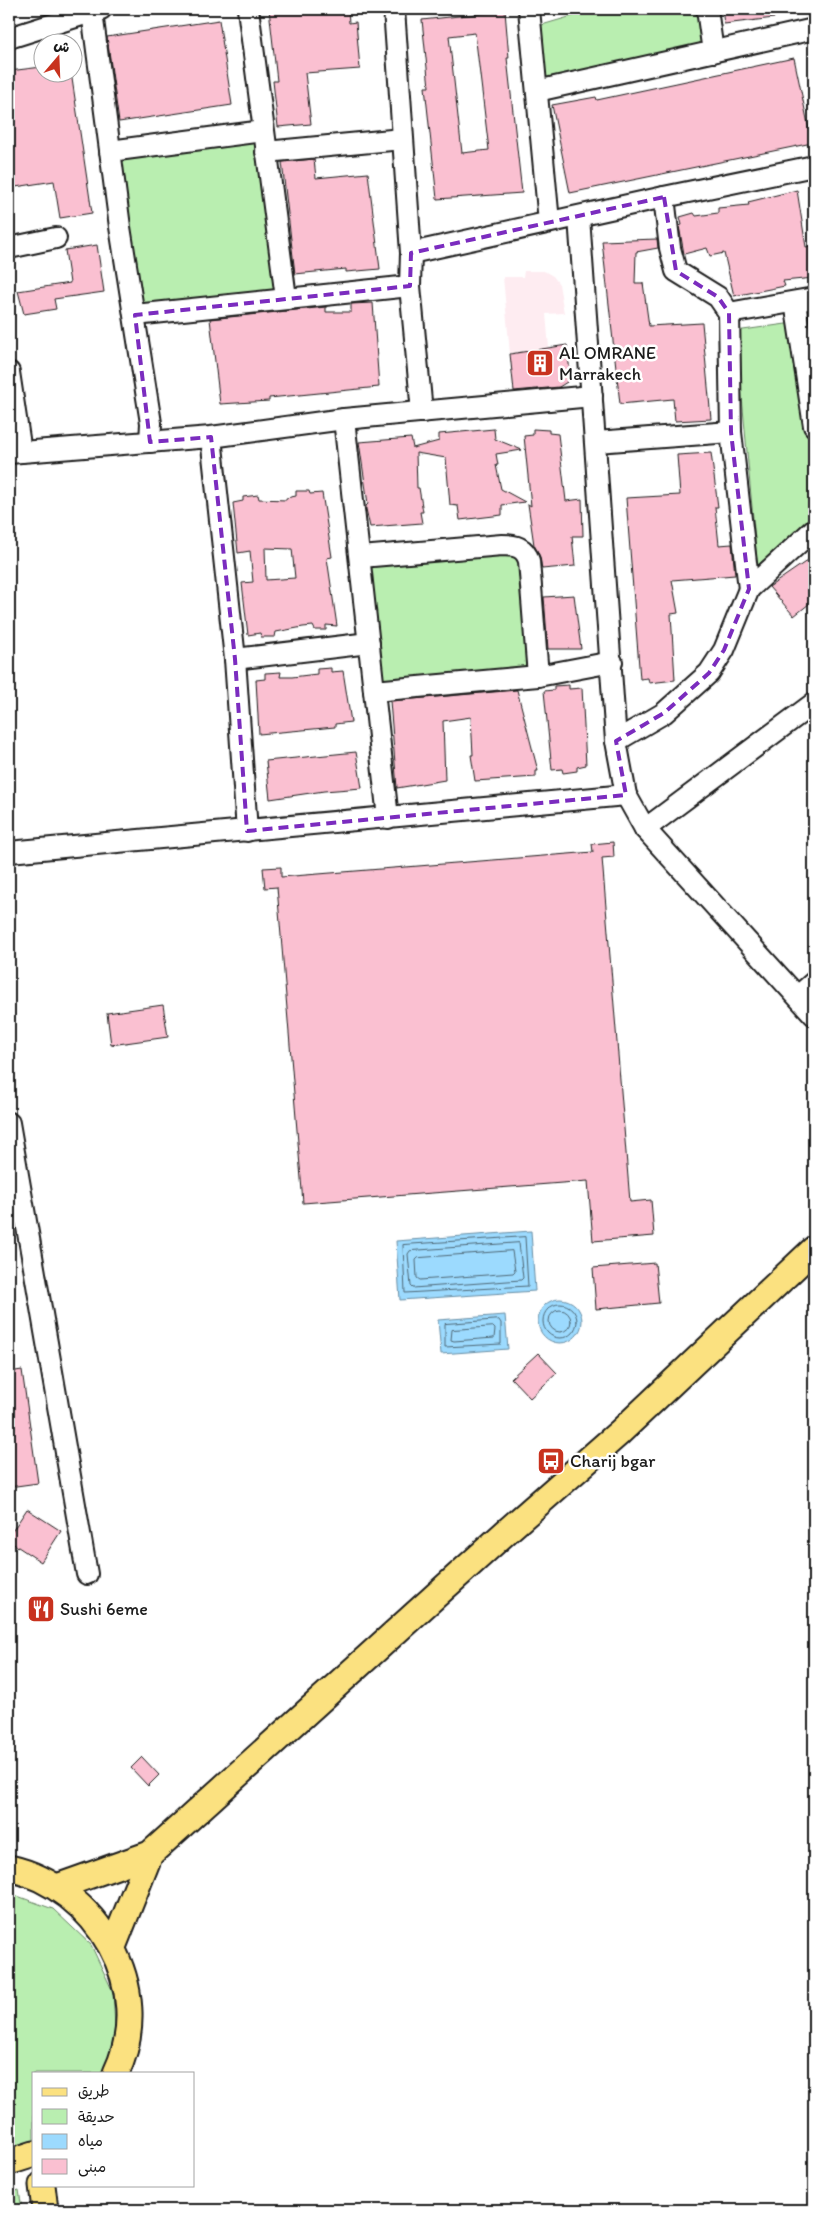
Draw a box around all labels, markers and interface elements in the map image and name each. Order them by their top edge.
north arrow [32,32,82,82]
text: ش [52,36,72,57]
place label: AL OMRANE Marrakech [559,342,656,385]
building icon: AL OMRANE Marrakech [525,348,555,378]
bus stop icon: Charij bgar [536,1446,566,1476]
place label: Charij bgar [570,1450,656,1472]
restaurant icon: Sushi 6eme [26,1594,56,1624]
place label: Sushi 6eme [60,1598,148,1620]
legend [32,2072,195,2186]
text: طريق [78,2082,110,2100]
text: حديقة [78,2108,115,2126]
text: مياه [78,2132,103,2150]
text: مبنى [78,2158,106,2177]

